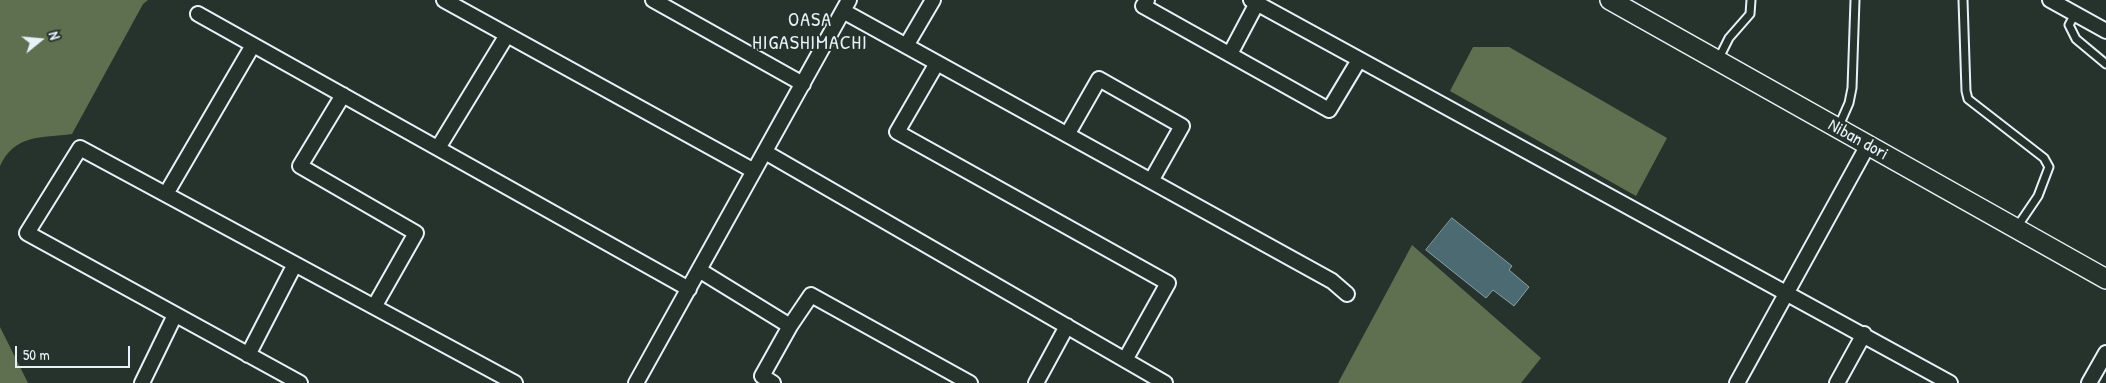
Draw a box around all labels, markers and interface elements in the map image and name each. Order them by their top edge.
district label: OASA HIGASHIMACHI [751,9,869,56]
north arrow [15,15,65,65]
text: N [45,29,65,42]
street label: Niban dori [1824,115,1892,165]
scale bar [18,336,132,368]
text: 50 m [23,344,50,365]

